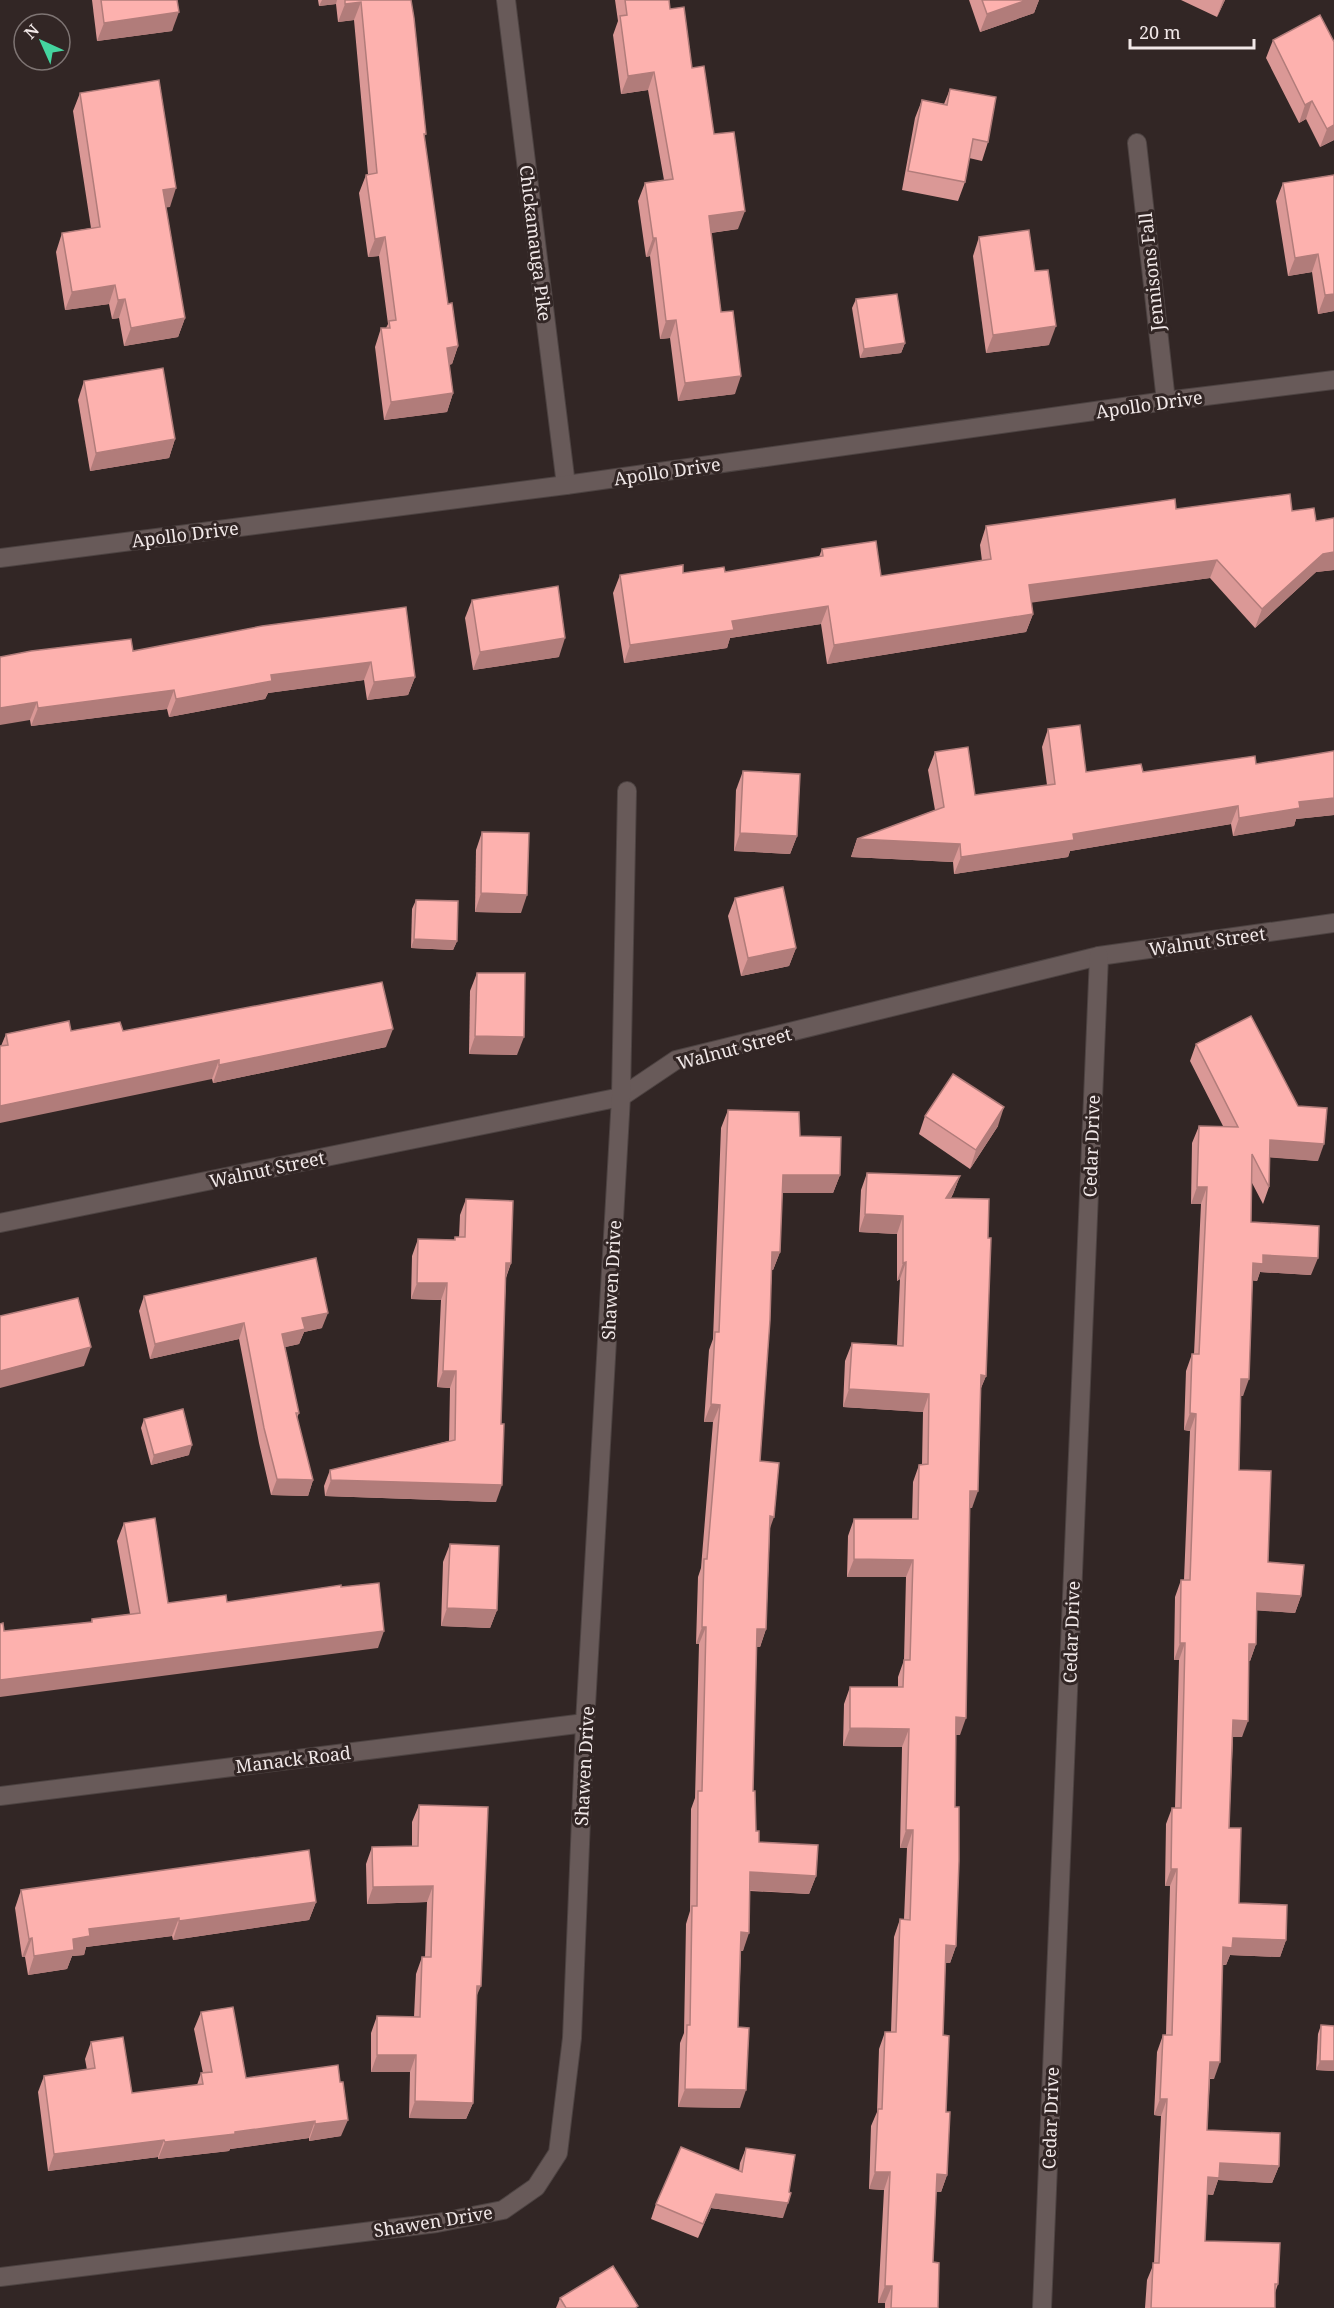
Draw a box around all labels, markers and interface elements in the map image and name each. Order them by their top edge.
north arrow [12,12,72,72]
scale bar [1130,12,1254,50]
text: N [19,19,44,44]
text: 20 m [1139,20,1181,44]
street label: Chickamauga Pike [515,163,557,323]
street label: Jennisons Fall [1133,211,1169,334]
street label: Apollo Drive [1094,385,1204,423]
street label: Apollo Drive [612,452,722,490]
street label: Apollo Drive [130,516,240,552]
street label: Walnut Street [1147,921,1267,961]
street label: Walnut Street [674,1021,794,1075]
street label: Cedar Drive [1077,1094,1105,1198]
street label: Walnut Street [207,1145,327,1193]
street label: Shawen Drive [596,1219,626,1341]
street label: Cedar Drive [1057,1580,1085,1684]
street label: Shawen Drive [569,1705,599,1827]
street label: Manack Road [234,1740,352,1778]
street label: Cedar Drive [1036,2066,1064,2170]
street label: Shawen Drive [372,2200,494,2242]

